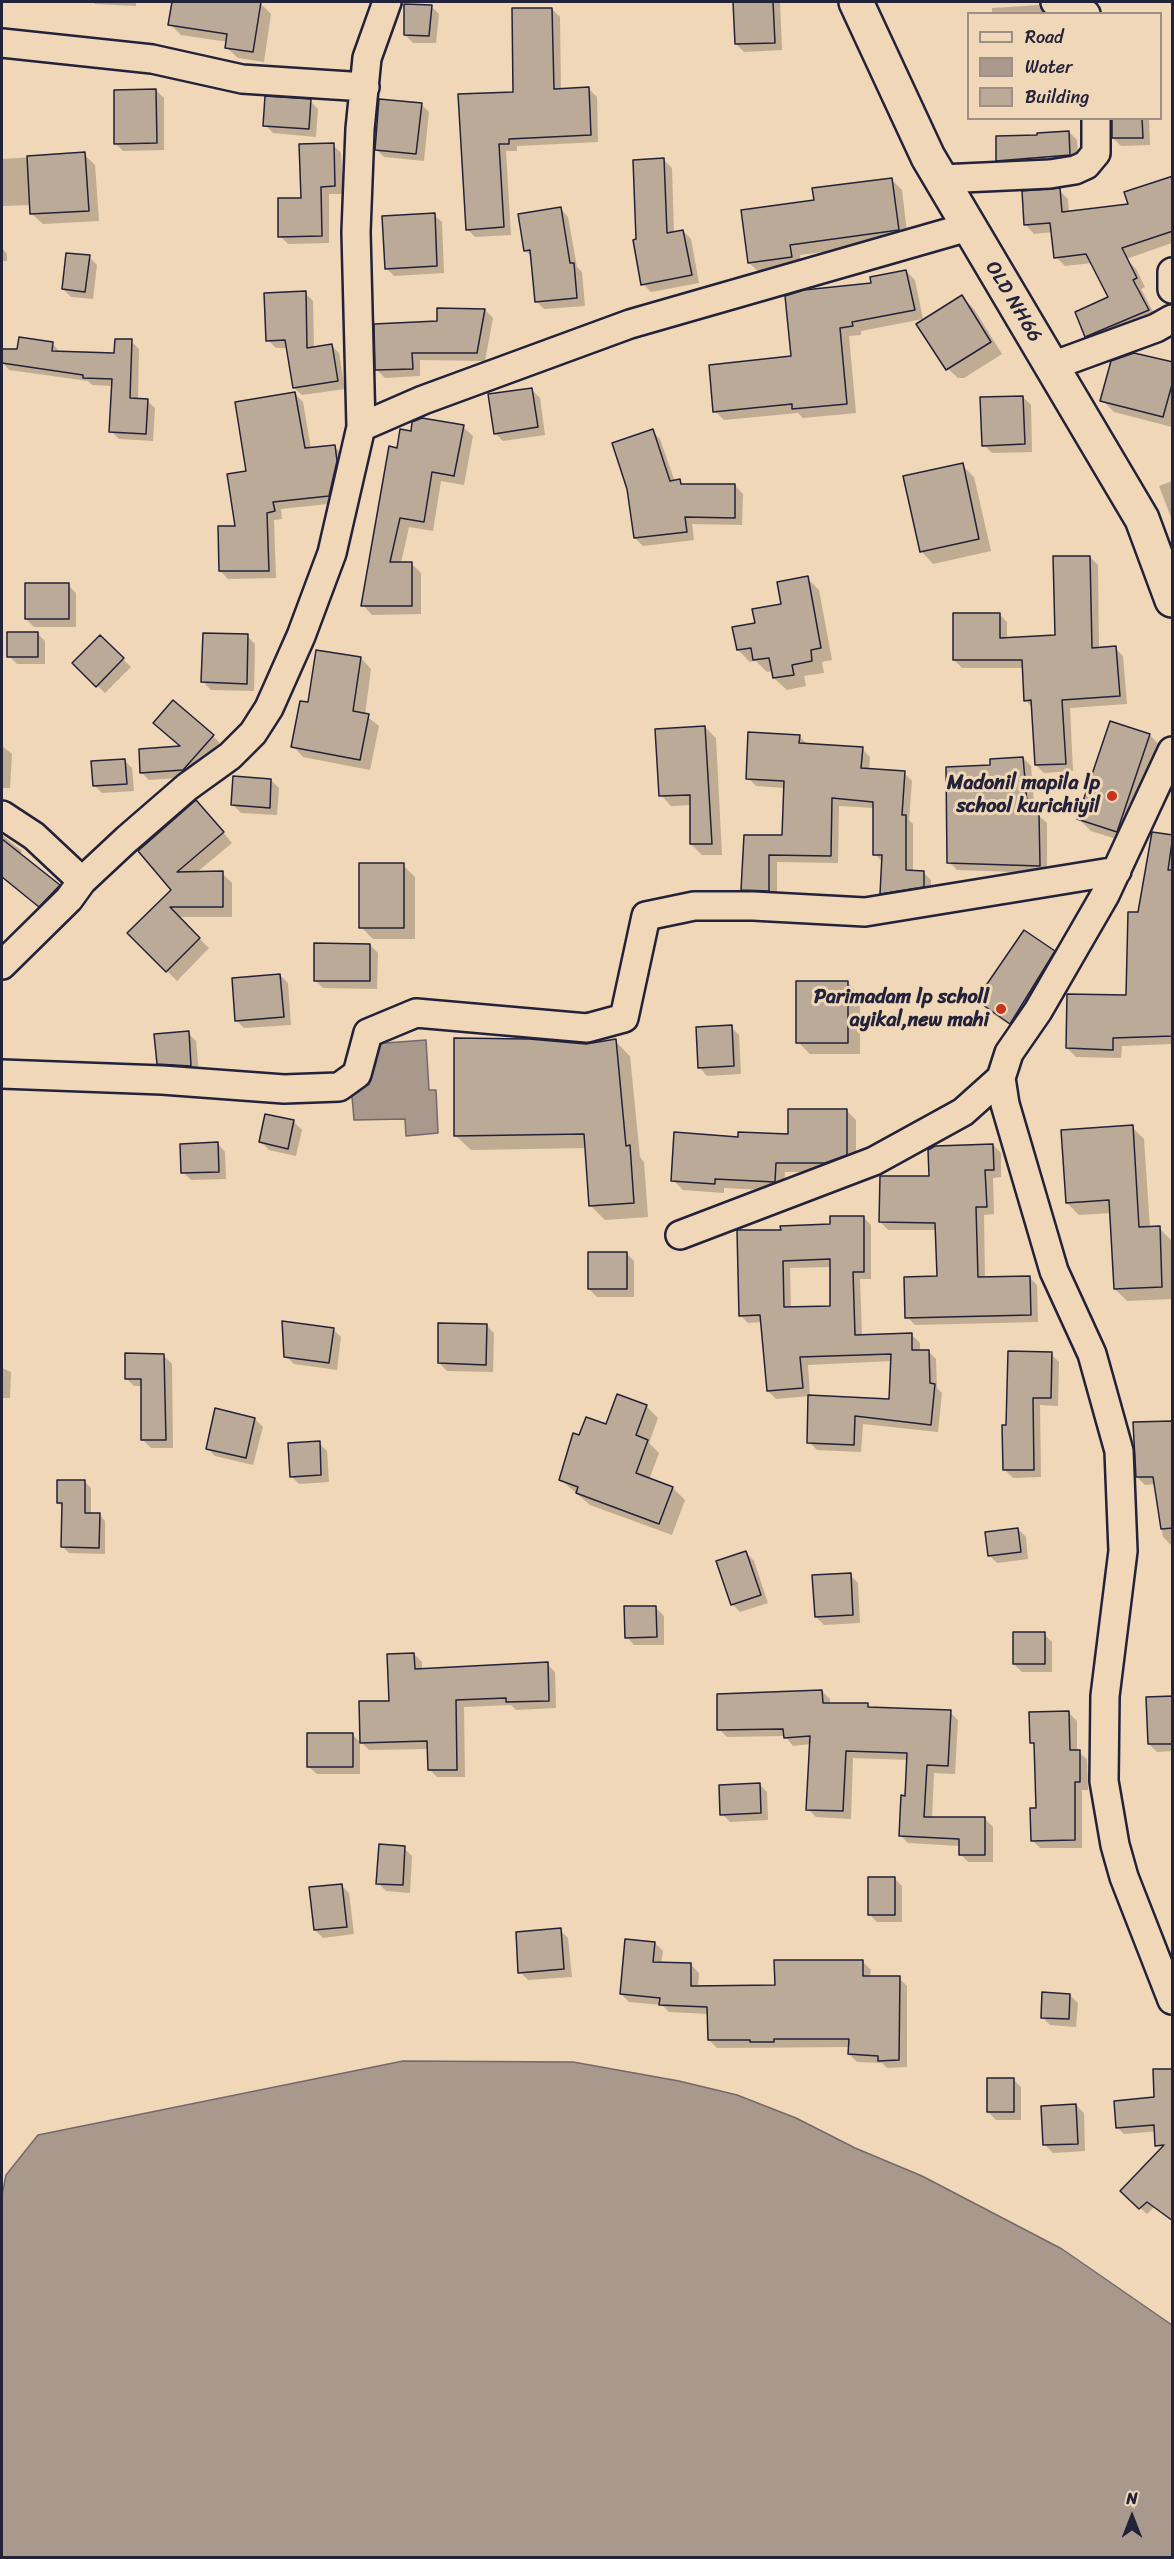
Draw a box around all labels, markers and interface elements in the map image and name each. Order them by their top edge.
legend [967,12,1162,120]
text: Road [1025,21,1064,53]
text: Water [1025,51,1072,83]
text: Building [1025,81,1089,113]
street label: OLD NH66 [980,257,1046,347]
place label: Madonil mapila lp school kurichiyil [947,772,1100,819]
marker: Madonil mapila lp school kurichiyil [1105,789,1119,803]
place label: Parimadam lp scholl ayikal,new mahi [814,986,989,1033]
marker: Parimadam lp scholl ayikal,new mahi [994,1002,1008,1016]
text: N [1126,2484,1138,2513]
north arrow [1102,2487,1162,2547]

